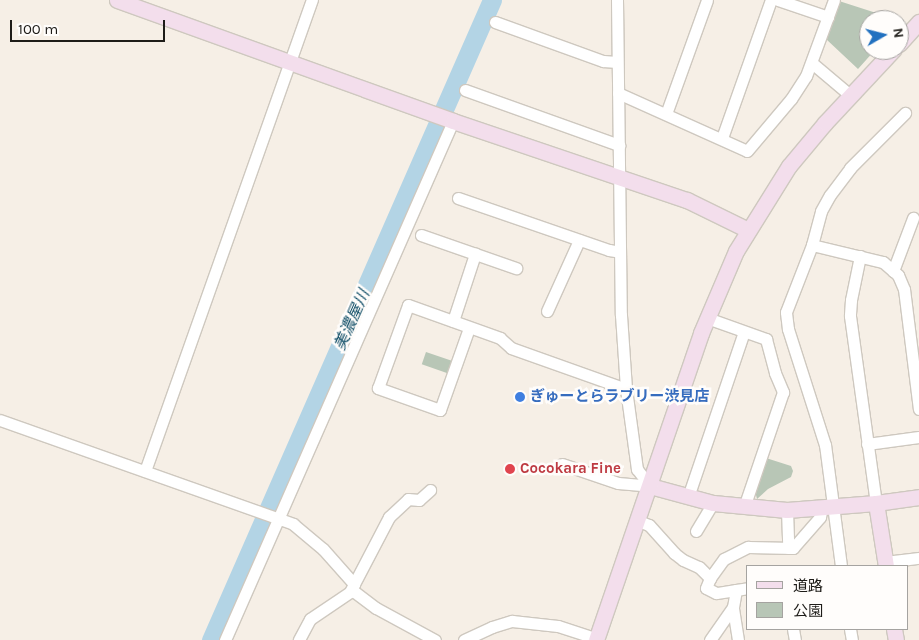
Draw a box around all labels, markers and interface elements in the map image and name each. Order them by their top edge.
scale bar [12,10,168,42]
north arrow [859,10,909,60]
text: 100 m [18,20,58,38]
text: N [889,27,907,39]
water label: 美濃屋川 [330,287,374,353]
place label: ぎゅーとらラブリー渋見店 [530,388,710,406]
marker: ぎゅーとらラブリー渋見店 [514,391,526,403]
place label: Cocokara Fine [520,460,621,478]
marker: Cocokara Fine [504,463,516,475]
legend [746,565,909,630]
text: 道路 [793,577,823,595]
text: 公園 [793,602,823,620]

